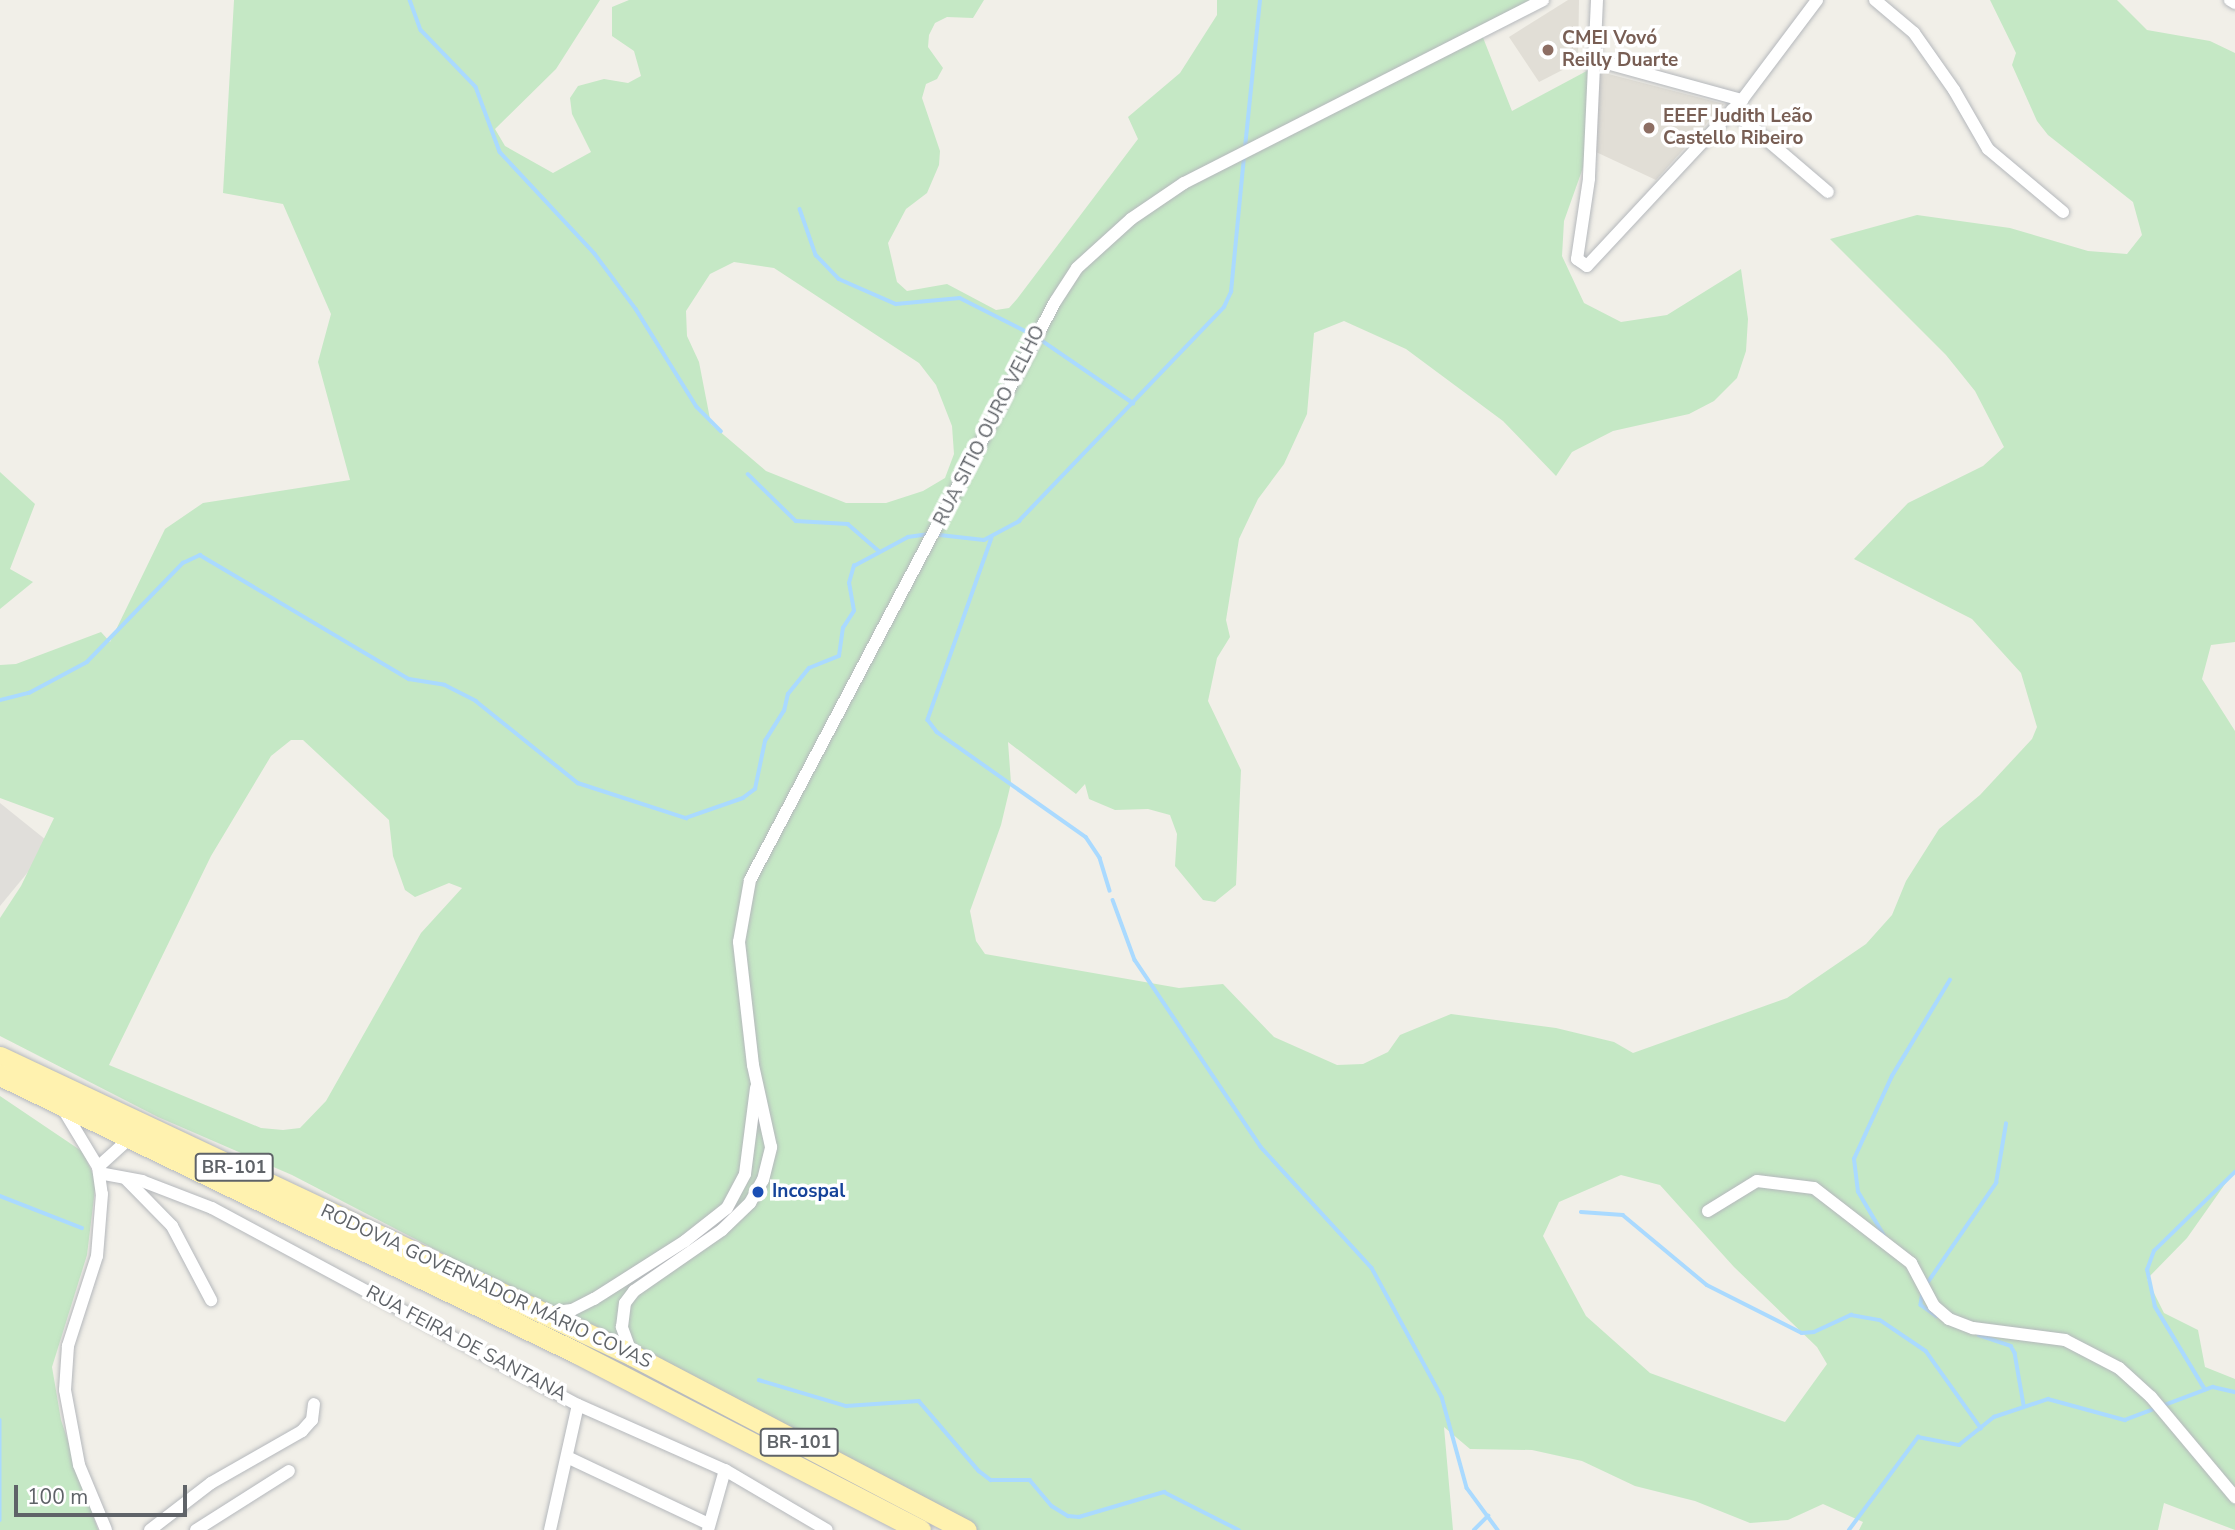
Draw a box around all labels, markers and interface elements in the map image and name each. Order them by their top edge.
place label: CMEI Vovó Reilly Duarte [1562,28,1678,72]
marker: CMEI Vovó Reilly Duarte [1540,42,1556,58]
place label: EEEF Judith Leão Castello Ribeiro [1663,106,1813,150]
marker: EEEF Judith Leão Castello Ribeiro [1641,120,1657,136]
street label: RUA SITIO OURO VELHO [930,322,1050,530]
road number: BR-101 [194,1152,274,1182]
place label: Incospal [772,1181,845,1203]
marker: Incospal [750,1184,766,1200]
street label: RODOVIA GOVERNADOR MÁRIO COVAS [317,1200,655,1374]
street label: RUA FEIRA DE SANTANA [362,1281,570,1407]
road number: BR-101 [759,1428,839,1456]
scale bar [18,1470,191,1514]
text: 100 m [27,1483,88,1511]

